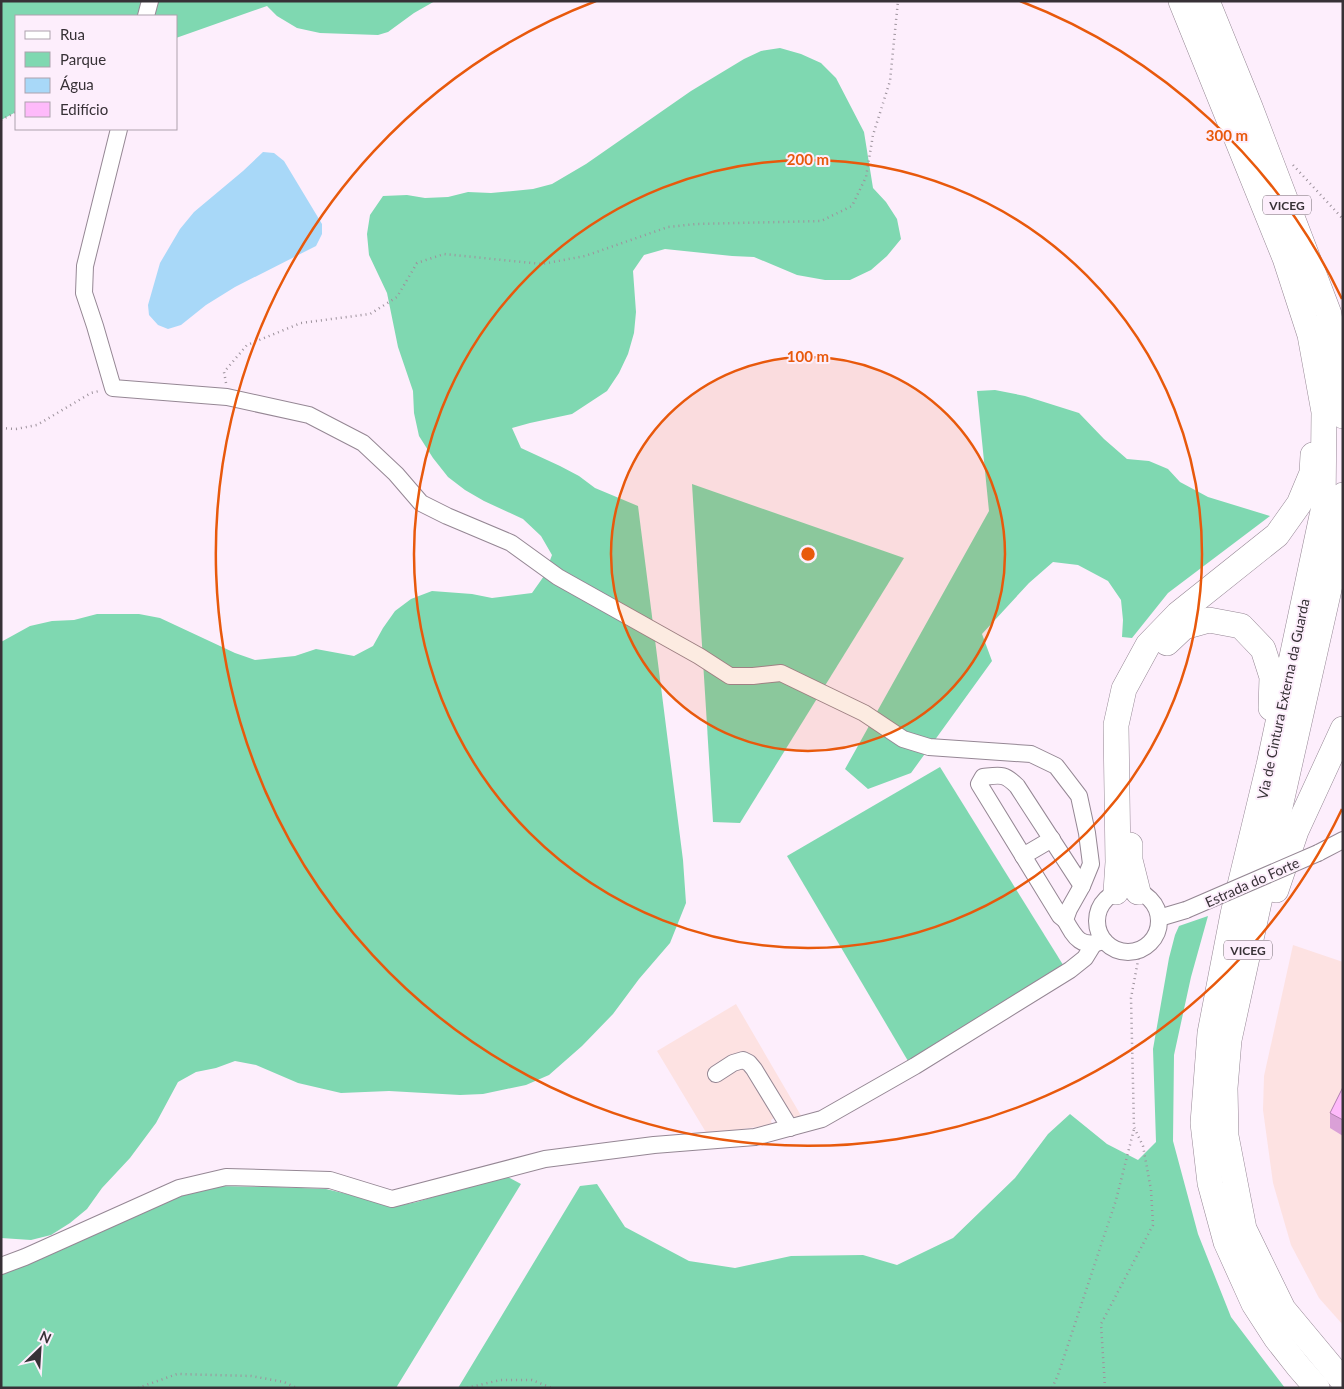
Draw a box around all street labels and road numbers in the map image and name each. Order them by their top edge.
road number: VICEG [1263,196,1311,214]
street label: Via de Cintura Externa da Guarda [1253,597,1313,801]
street label: Estrada do Forte [1202,854,1302,910]
road number: VICEG [1224,940,1272,960]

